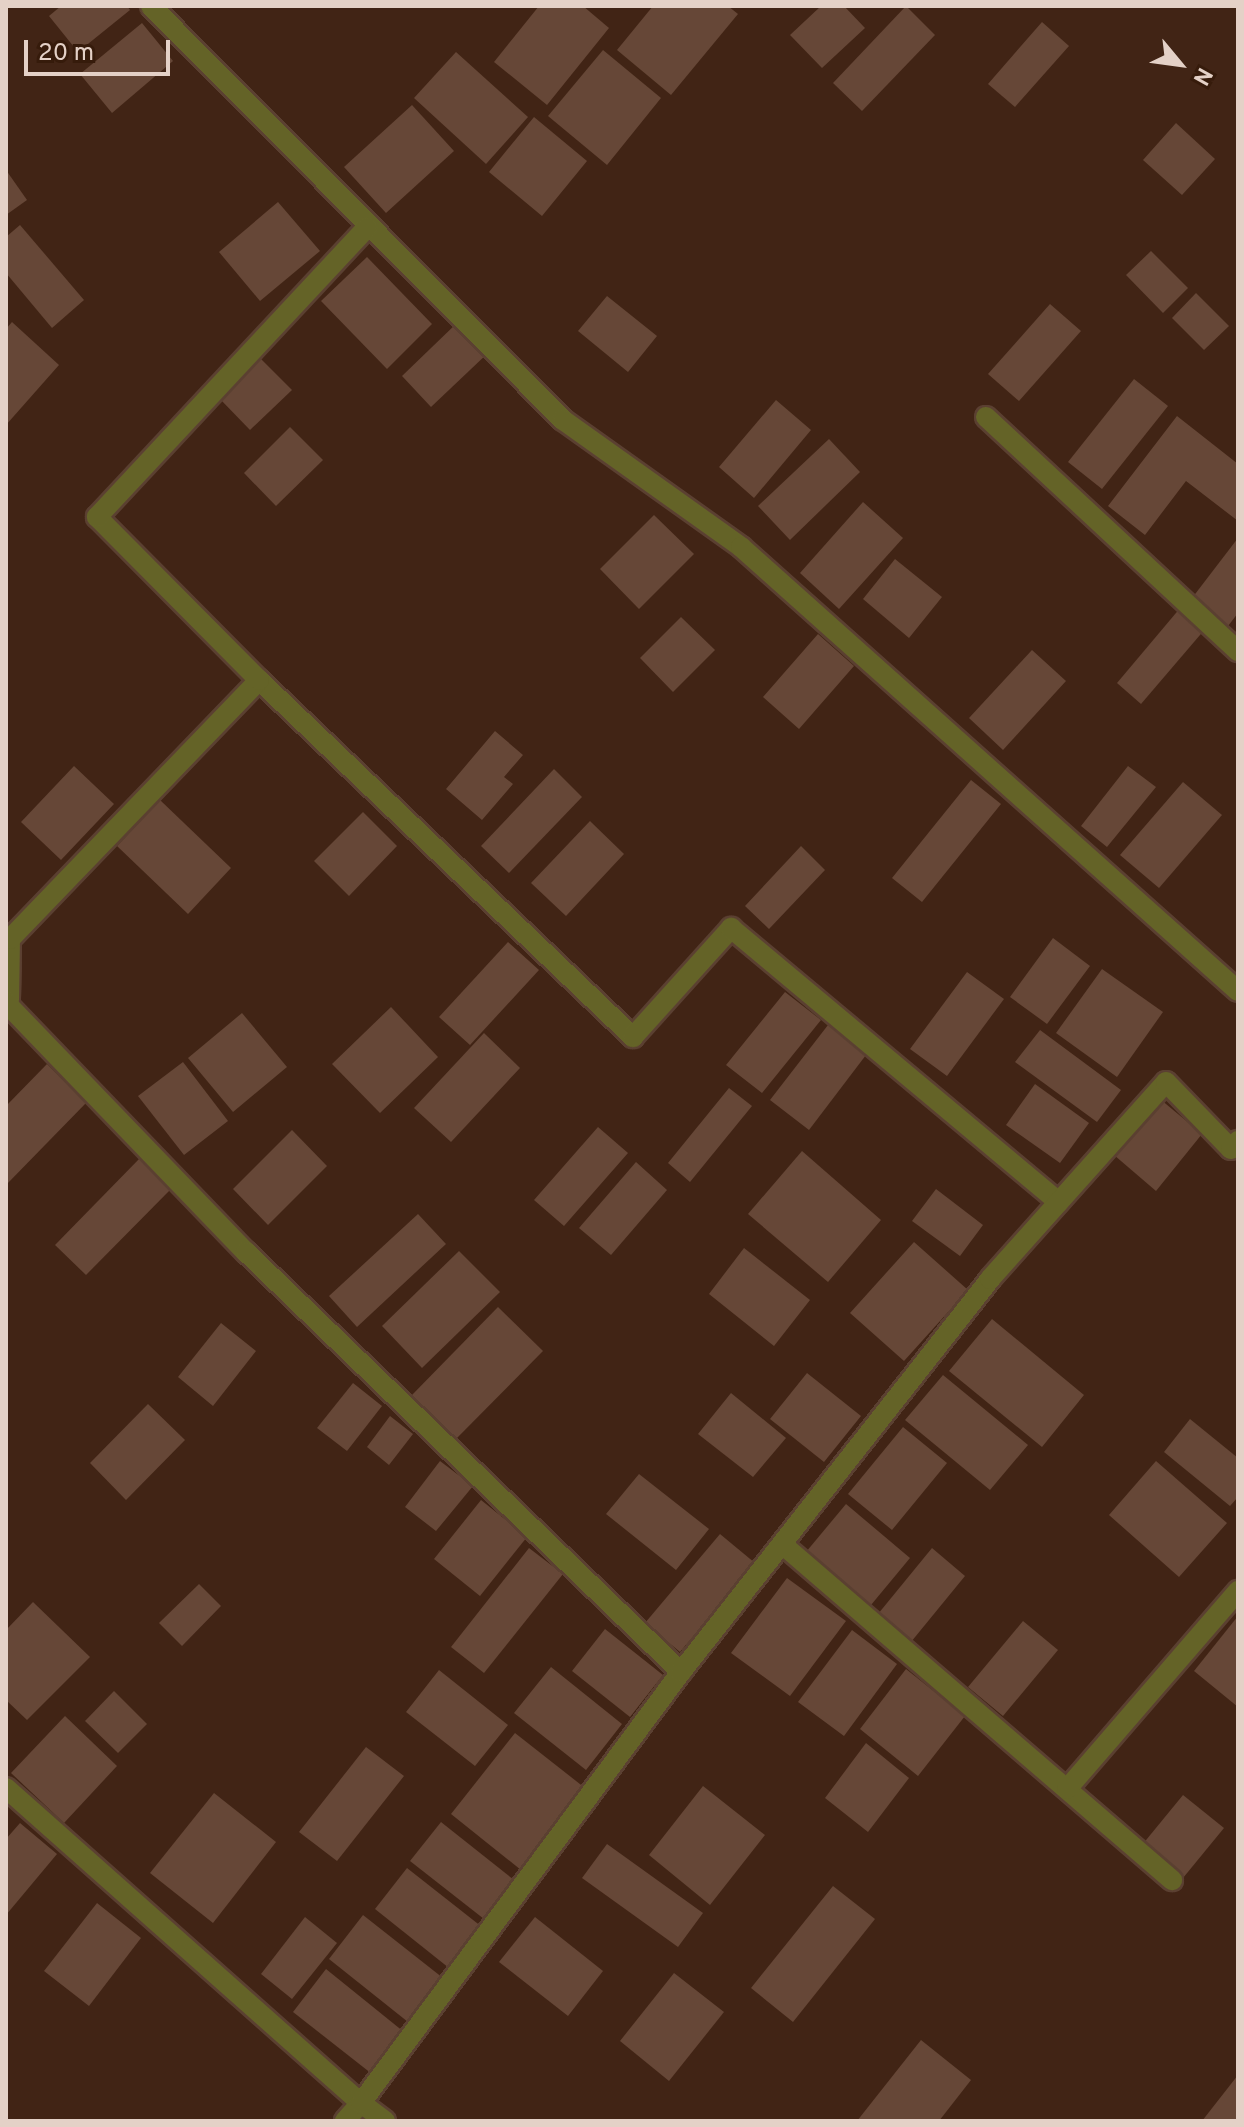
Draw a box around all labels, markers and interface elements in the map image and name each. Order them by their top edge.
scale bar [28,24,174,74]
north arrow [1140,24,1220,104]
text: 20 m [38,39,94,69]
text: N [1186,62,1217,89]

